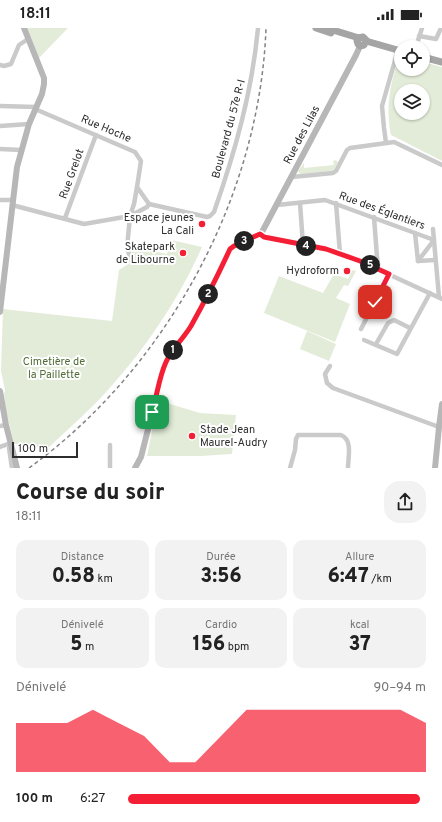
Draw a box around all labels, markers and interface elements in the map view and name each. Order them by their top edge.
text: 18:11 [20,5,51,24]
map controls [394,40,430,120]
button: locate [394,40,430,76]
street label: Boulevard du 57e R-I [209,78,249,180]
button: layers [394,84,430,120]
street label: Rue des Lilas [281,103,323,167]
street label: Rue Hoche [79,112,133,146]
street label: Rue Grelot [56,147,88,201]
street label: Rue des Églantiers [337,188,427,233]
place label: Espace jeunes La Cali [124,211,194,238]
marker: Espace jeunes La Cali [197,219,207,229]
pin: 3 [234,231,254,251]
text: 3 [241,234,247,248]
pin: 4 [296,236,316,256]
text: 4 [302,239,310,253]
place label: Skatepark de Libourne [116,240,175,267]
marker: Skatepark de Libourne [178,248,188,258]
pin: 5 [360,255,380,275]
text: 5 [367,258,373,272]
place label: Hydroform [286,264,339,278]
marker: Hydroform [342,266,352,276]
pin: 2 [198,284,218,304]
pin [358,285,392,319]
text: 2 [205,287,211,301]
icon: check [364,291,386,313]
pin: 1 [163,340,183,360]
text: 1 [171,343,175,357]
park label: Cimetière de la Paillette [23,355,85,382]
pin [135,395,169,429]
icon: arrive [141,401,163,423]
place label: Stade Jean Maurel-Audry [200,423,268,450]
marker: Stade Jean Maurel-Audry [187,431,197,441]
scale bar [12,440,78,459]
text: 100 m [18,442,48,456]
text: Course du soir [16,480,164,507]
button: share [384,481,426,523]
text: 18:11 [16,509,41,525]
text: Distance [61,550,104,564]
text: Durée [206,550,236,564]
text: Allure [345,550,374,564]
text: 0.58 [52,564,95,590]
text: 3:56 [200,564,242,590]
text: 6:47 [327,564,369,590]
text: km [95,572,113,586]
text: /km [369,572,392,586]
text: Dénivelé [61,618,104,632]
text: Cardio [205,618,237,632]
text: kcal [350,618,369,632]
text: 5 [70,632,82,658]
text: 156 [193,632,225,658]
text: 37 [348,632,371,658]
text: m [82,640,94,654]
text: bpm [225,640,249,654]
text: Dénivelé [16,680,66,696]
text: 90–94 m [373,680,426,696]
text: 100 m [16,791,53,807]
text: 6:27 [80,791,105,807]

